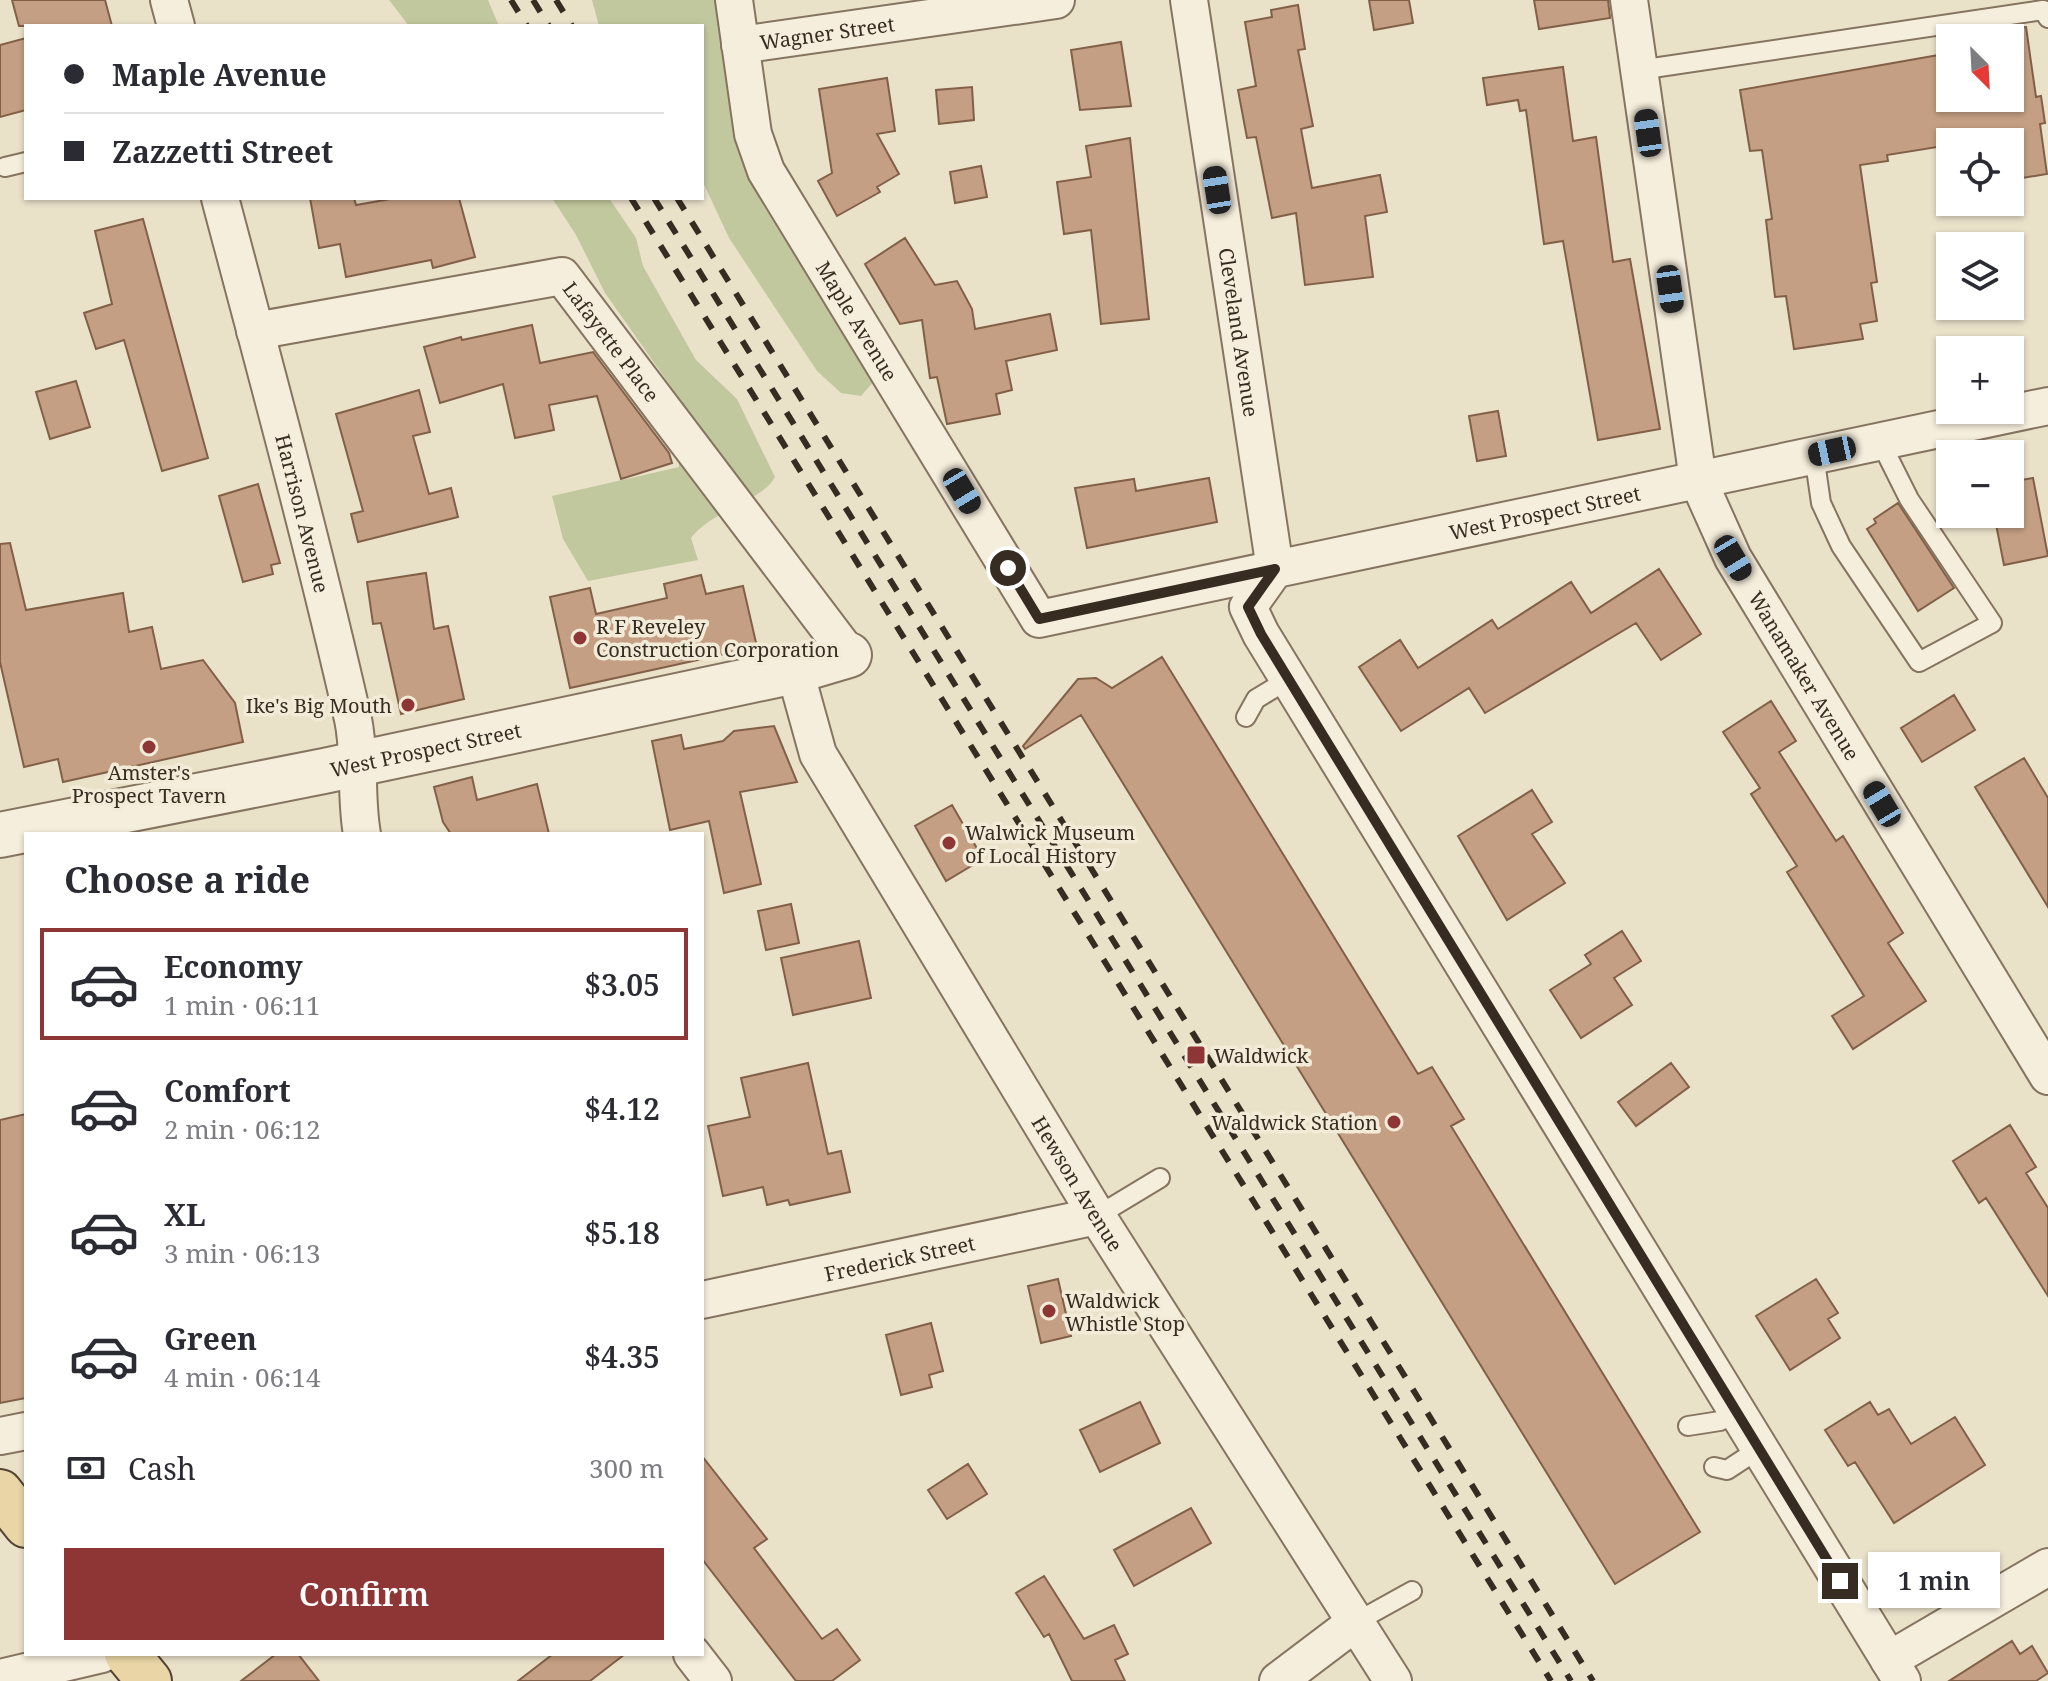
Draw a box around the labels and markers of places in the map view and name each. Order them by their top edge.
place label: R F Reveley Construction Corporation [596,613,839,663]
marker: R F Reveley Construction Corporation [571,629,589,647]
place label: Ike's Big Mouth [246,692,392,719]
marker: Ike's Big Mouth [399,696,417,714]
marker: Amster's Prospect Tavern [140,738,158,756]
place label: Amster's Prospect Tavern [72,759,226,809]
place label: Walwick Museum of Local History [965,819,1135,869]
marker: Walwick Museum of Local History [940,834,958,852]
place label: Waldwick [1214,1042,1309,1069]
marker: Waldwick [1185,1044,1207,1066]
place label: Waldwick Station [1211,1109,1378,1136]
marker: Waldwick Station [1385,1113,1403,1131]
place label: Waldwick Whistle Stop [1065,1287,1185,1337]
marker: Waldwick Whistle Stop [1040,1302,1058,1320]

